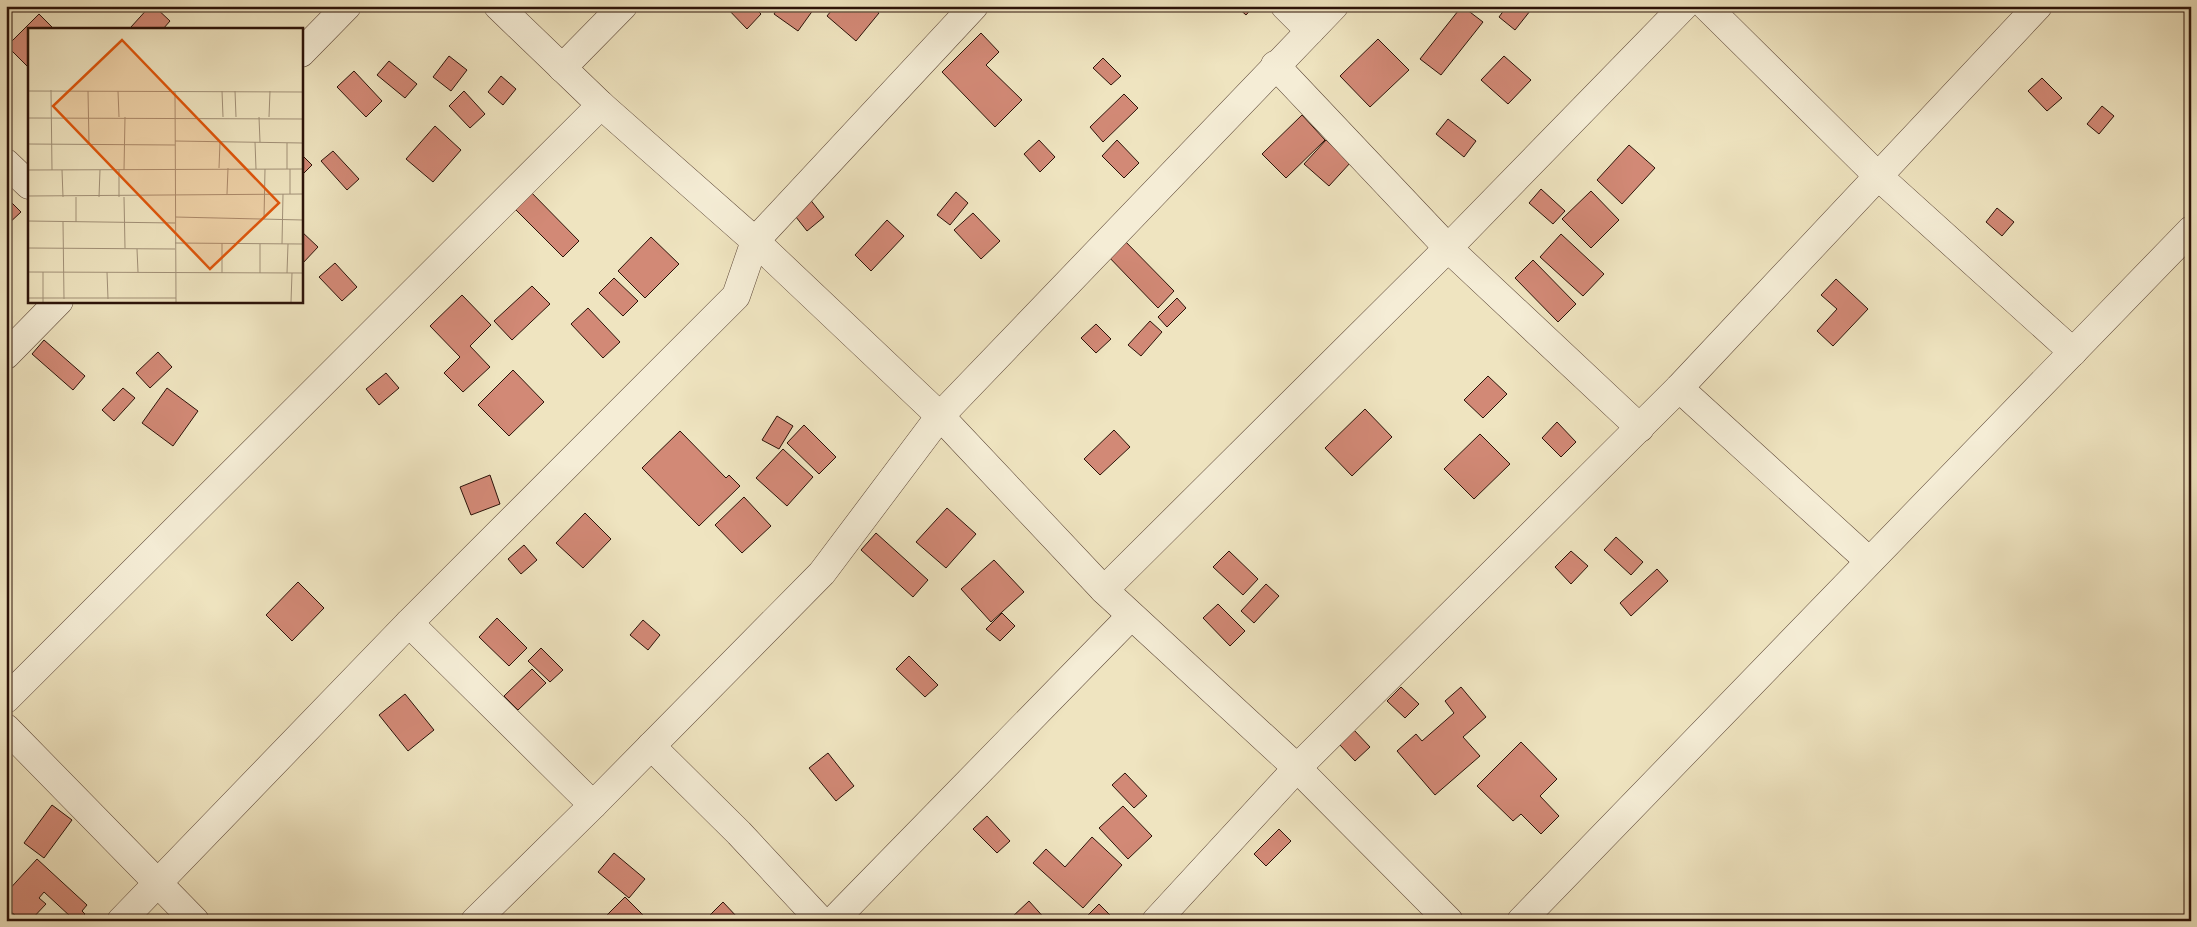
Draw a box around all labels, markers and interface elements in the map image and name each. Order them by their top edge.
inset map [28,28,302,302]

